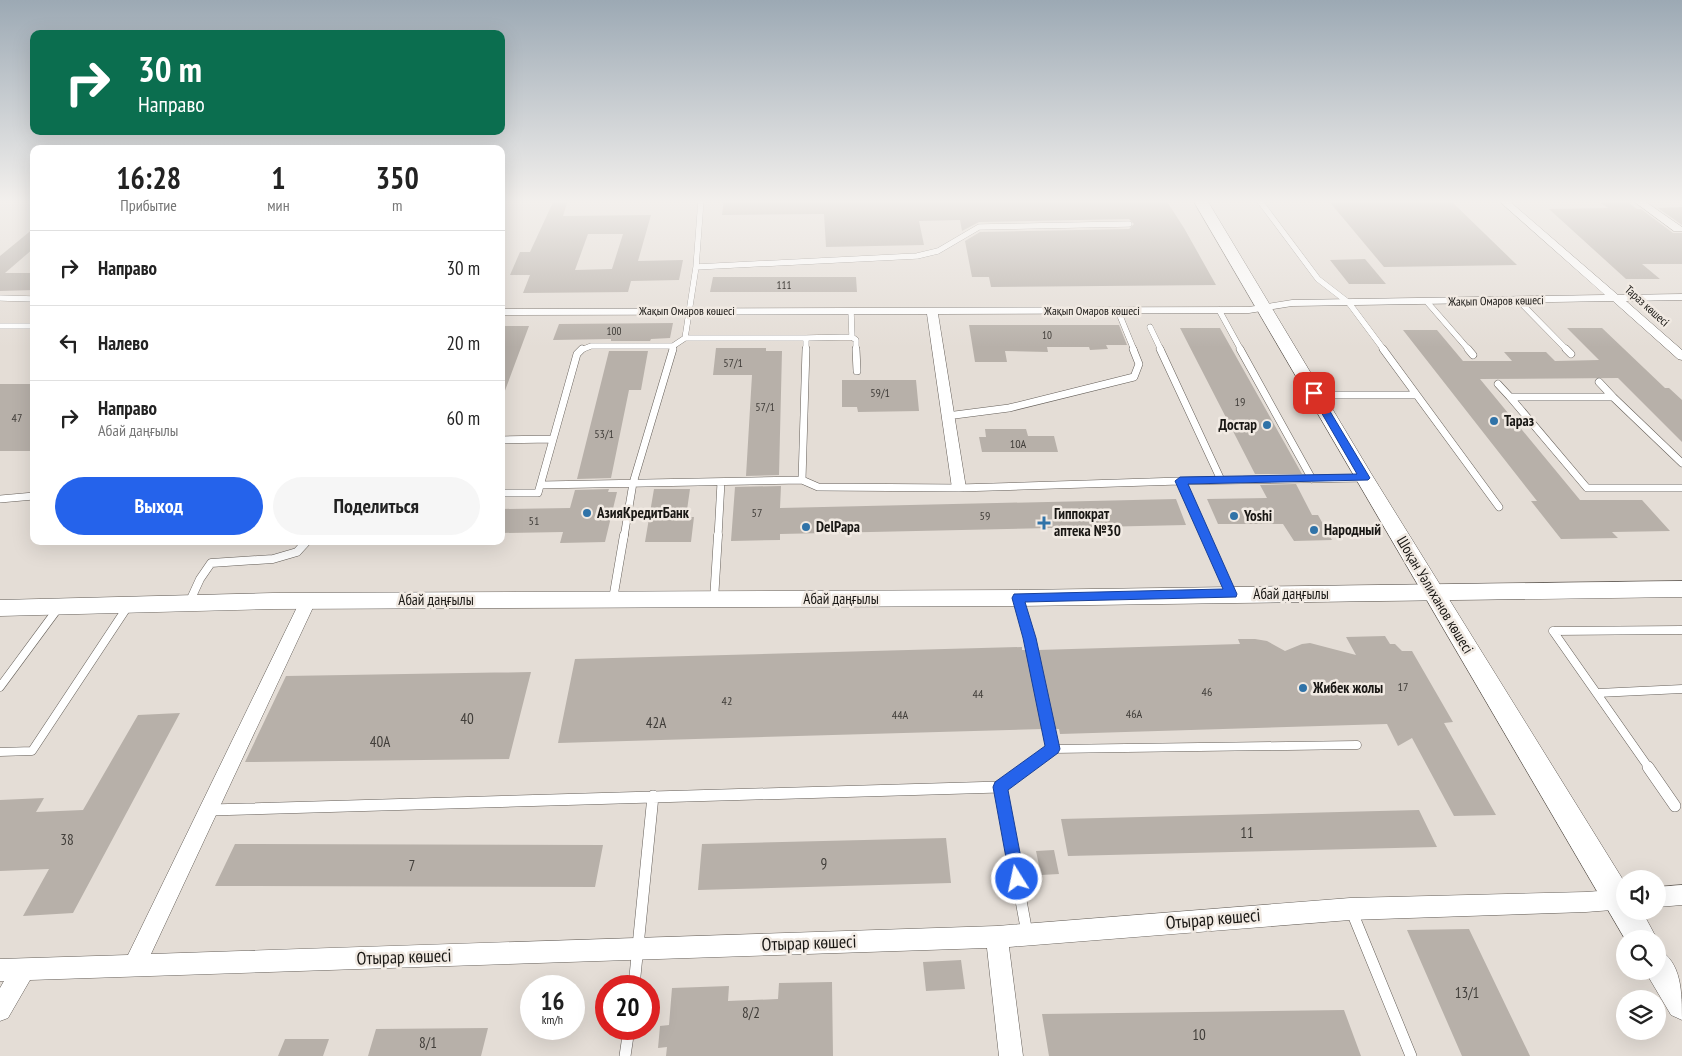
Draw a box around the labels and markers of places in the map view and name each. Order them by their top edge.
pin [1293,372,1335,414]
place label: Тараз [1504,411,1534,430]
place label: Достар [1219,415,1257,434]
marker: Тараз [1488,415,1500,427]
marker: Достар [1261,419,1273,431]
place label: АзияКредитБанк [596,503,690,522]
place label: Гиппократ аптека №30 [1054,504,1121,540]
place label: Yoshi [1243,506,1272,525]
marker: АзияКредитБанк [581,507,593,519]
marker: Yoshi [1228,510,1240,522]
place label: DelPapa [816,517,860,536]
marker: Гиппократ аптека №30 [1038,517,1050,529]
place label: Народный [1324,520,1381,539]
marker: DelPapa [800,521,812,533]
marker: Народный [1308,524,1320,536]
place label: Жибек жолы [1312,678,1383,697]
marker: Жибек жолы [1297,682,1309,694]

